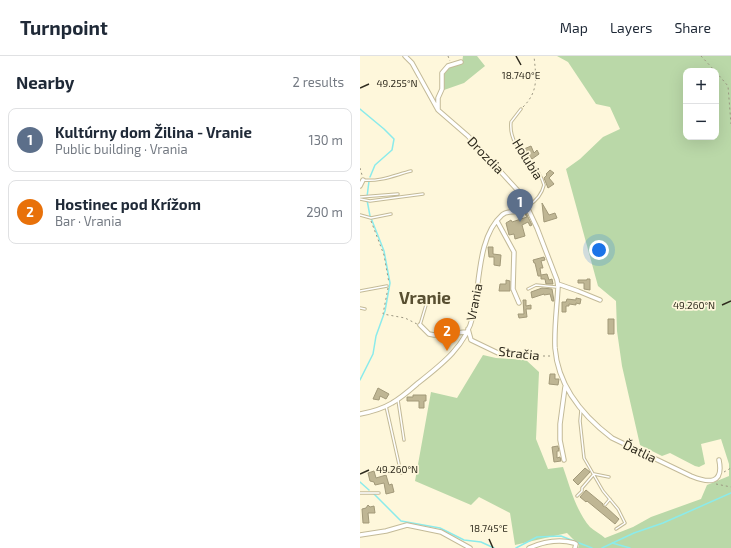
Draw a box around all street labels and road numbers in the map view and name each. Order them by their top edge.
street label: Drozdia [464,133,508,177]
street label: Holubia [509,136,547,182]
street label: Vrania [463,282,485,322]
street label: Stračia [498,343,540,363]
street label: Ďatlia [621,436,659,466]

